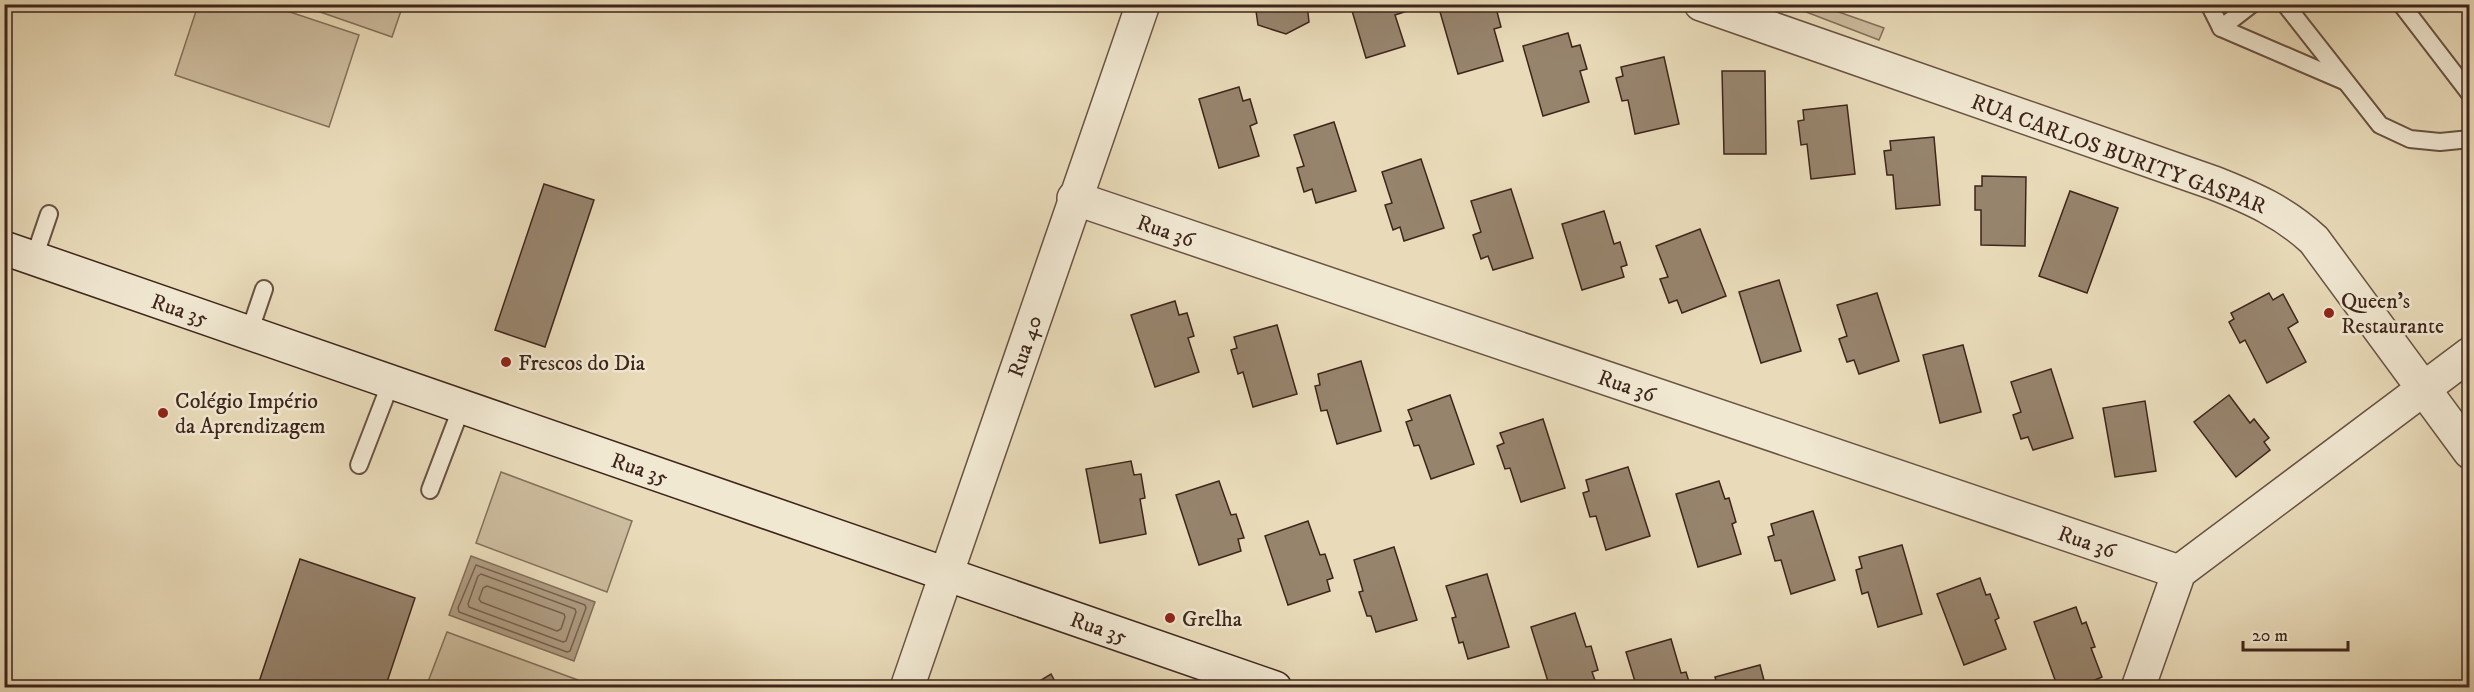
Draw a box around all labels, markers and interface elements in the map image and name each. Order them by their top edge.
street label: RUA CARLOS BURITY GASPAR [1967,88,2270,221]
street label: Rua 36 [1133,209,1199,254]
street label: Rua 35 [147,288,212,333]
place label: Queen's Restaurante [2341,288,2444,340]
marker: Queen's Restaurante [2322,306,2336,320]
street label: Rua 40 [1002,312,1049,381]
place label: Frescos do Dia [518,350,646,377]
marker: Frescos do Dia [499,355,513,369]
street label: Rua 36 [1594,364,1660,409]
place label: Colégio Império da Aprendizagem [175,388,326,440]
marker: Colégio Império da Aprendizagem [156,406,170,420]
street label: Rua 35 [607,447,672,492]
street label: Rua 36 [2054,520,2120,565]
street label: Rua 35 [1066,606,1131,651]
place label: Grelha [1182,606,1243,633]
marker: Grelha [1163,611,1177,625]
scale bar [2243,614,2348,652]
text: 20 m [2252,625,2288,647]

